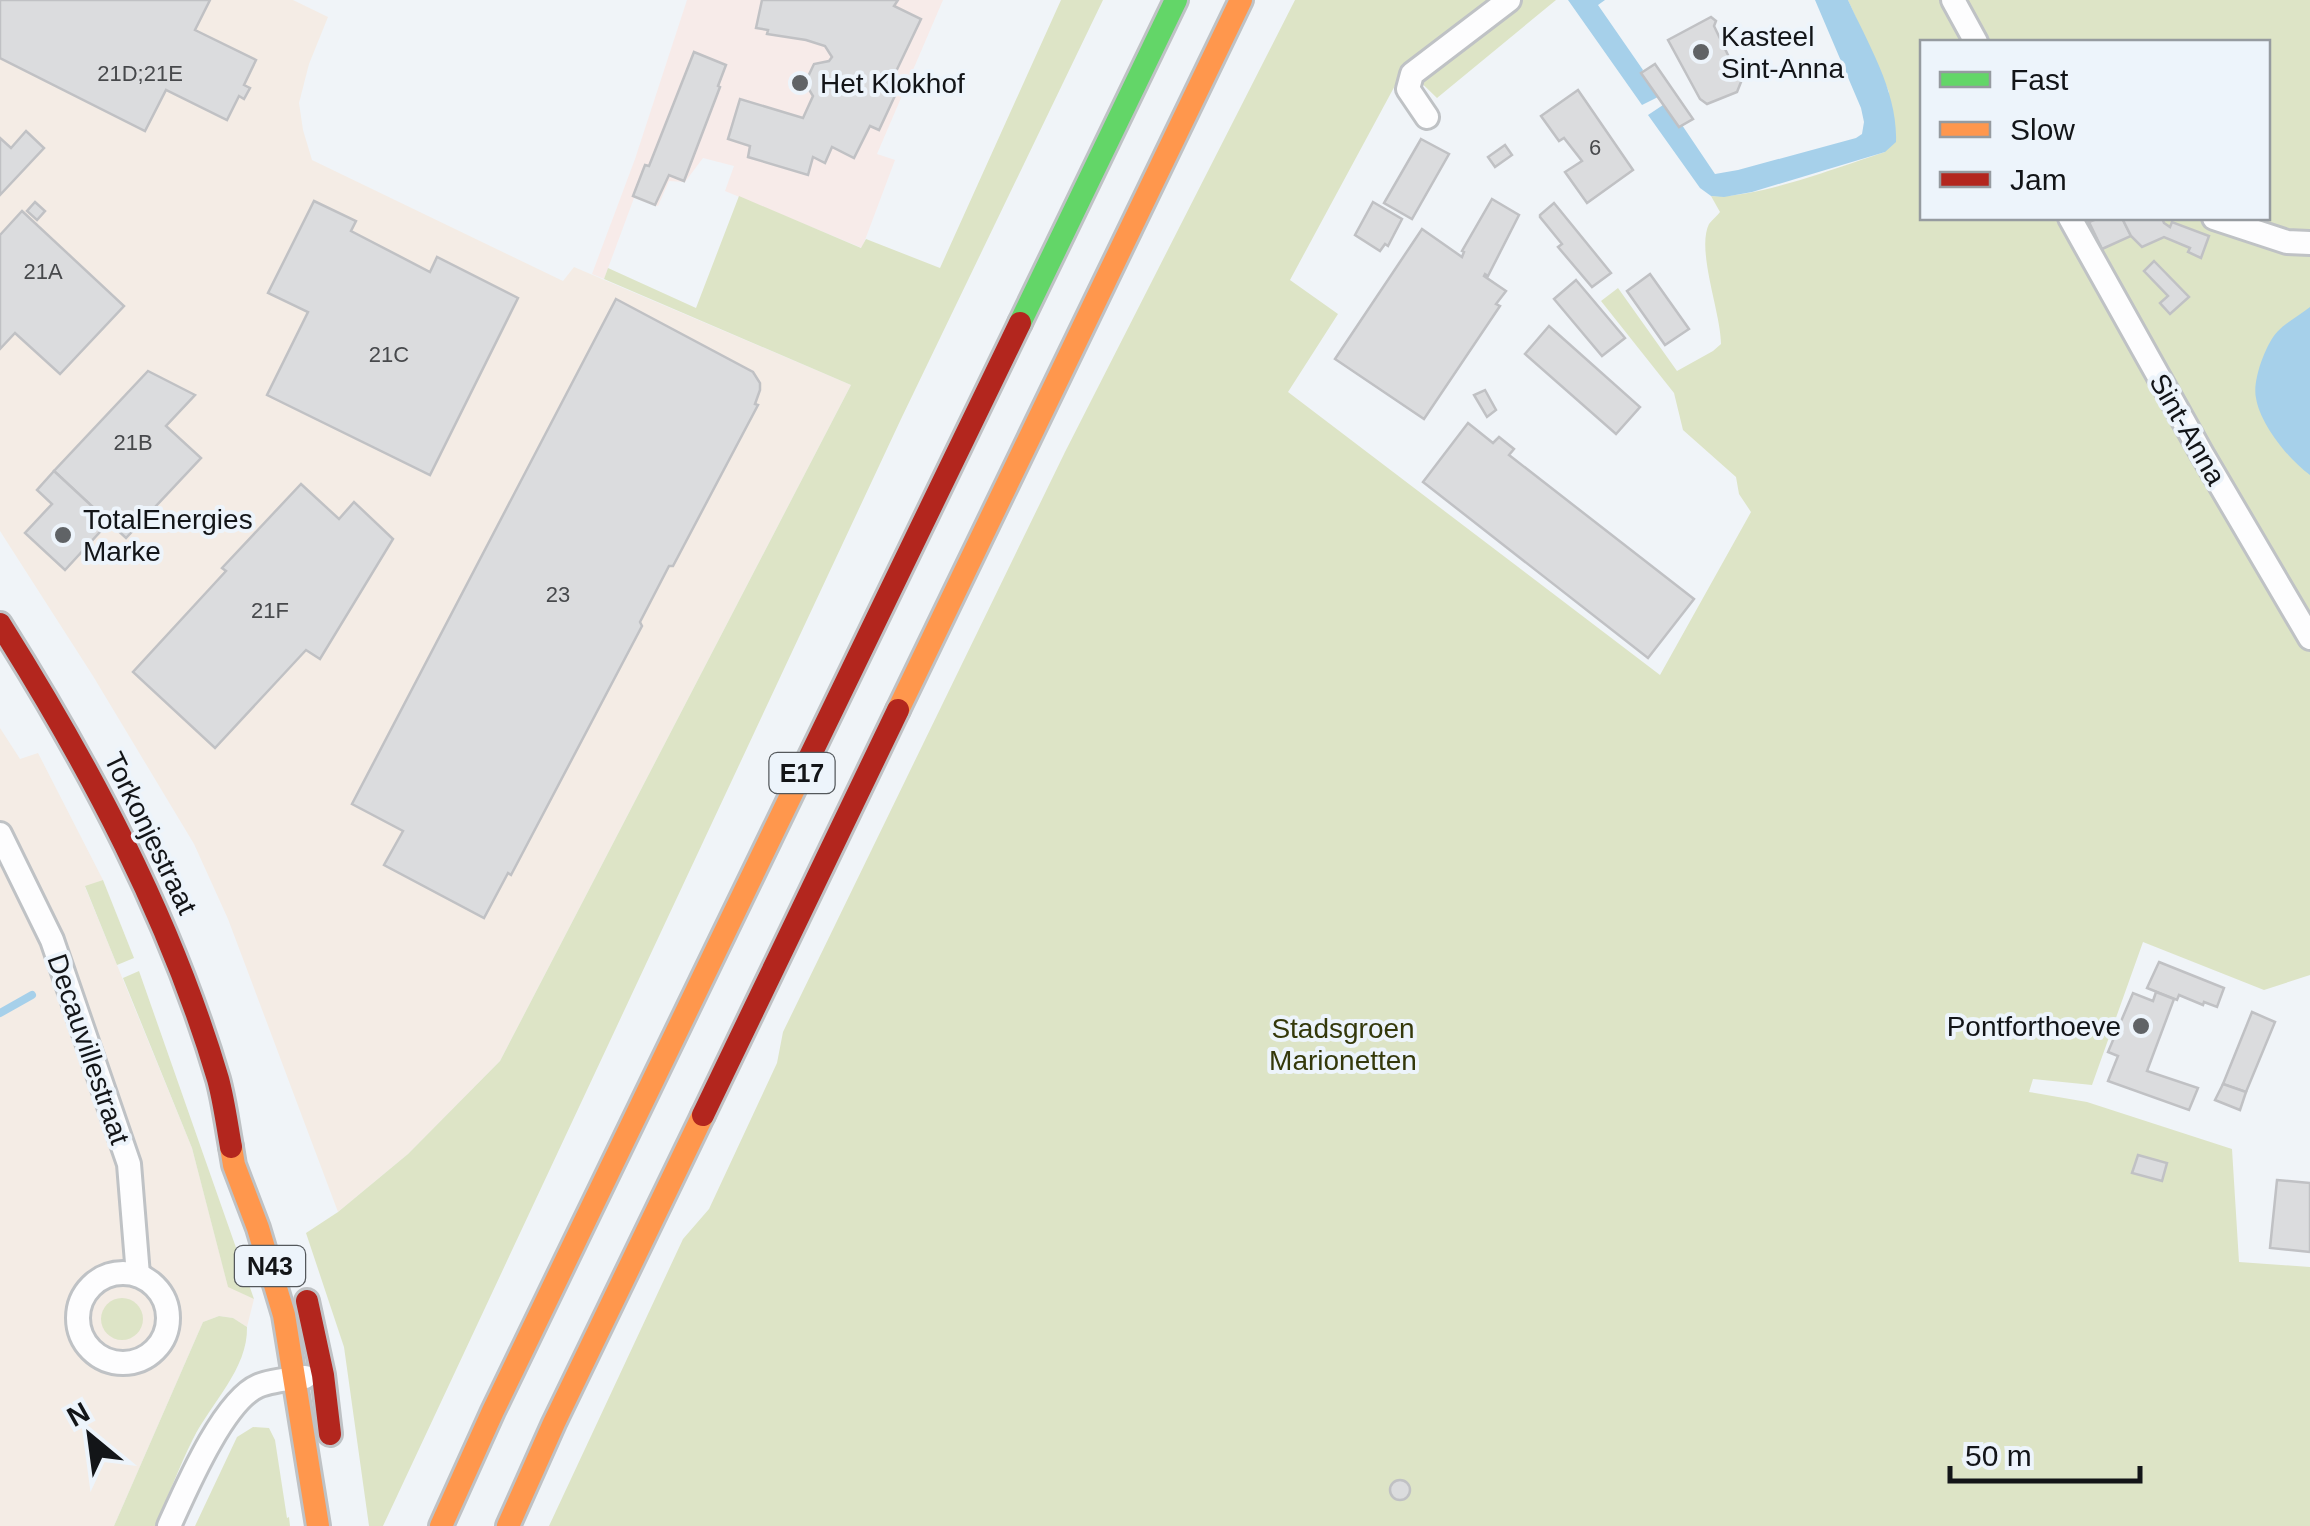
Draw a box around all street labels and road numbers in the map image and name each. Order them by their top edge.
street label: Sint-Anna [2143,368,2232,491]
street label: Torkonjestraat [98,747,203,919]
road number: E17 [770,753,834,793]
street label: Decauvillestraat [41,950,136,1149]
road number: N43 [235,1246,305,1286]

